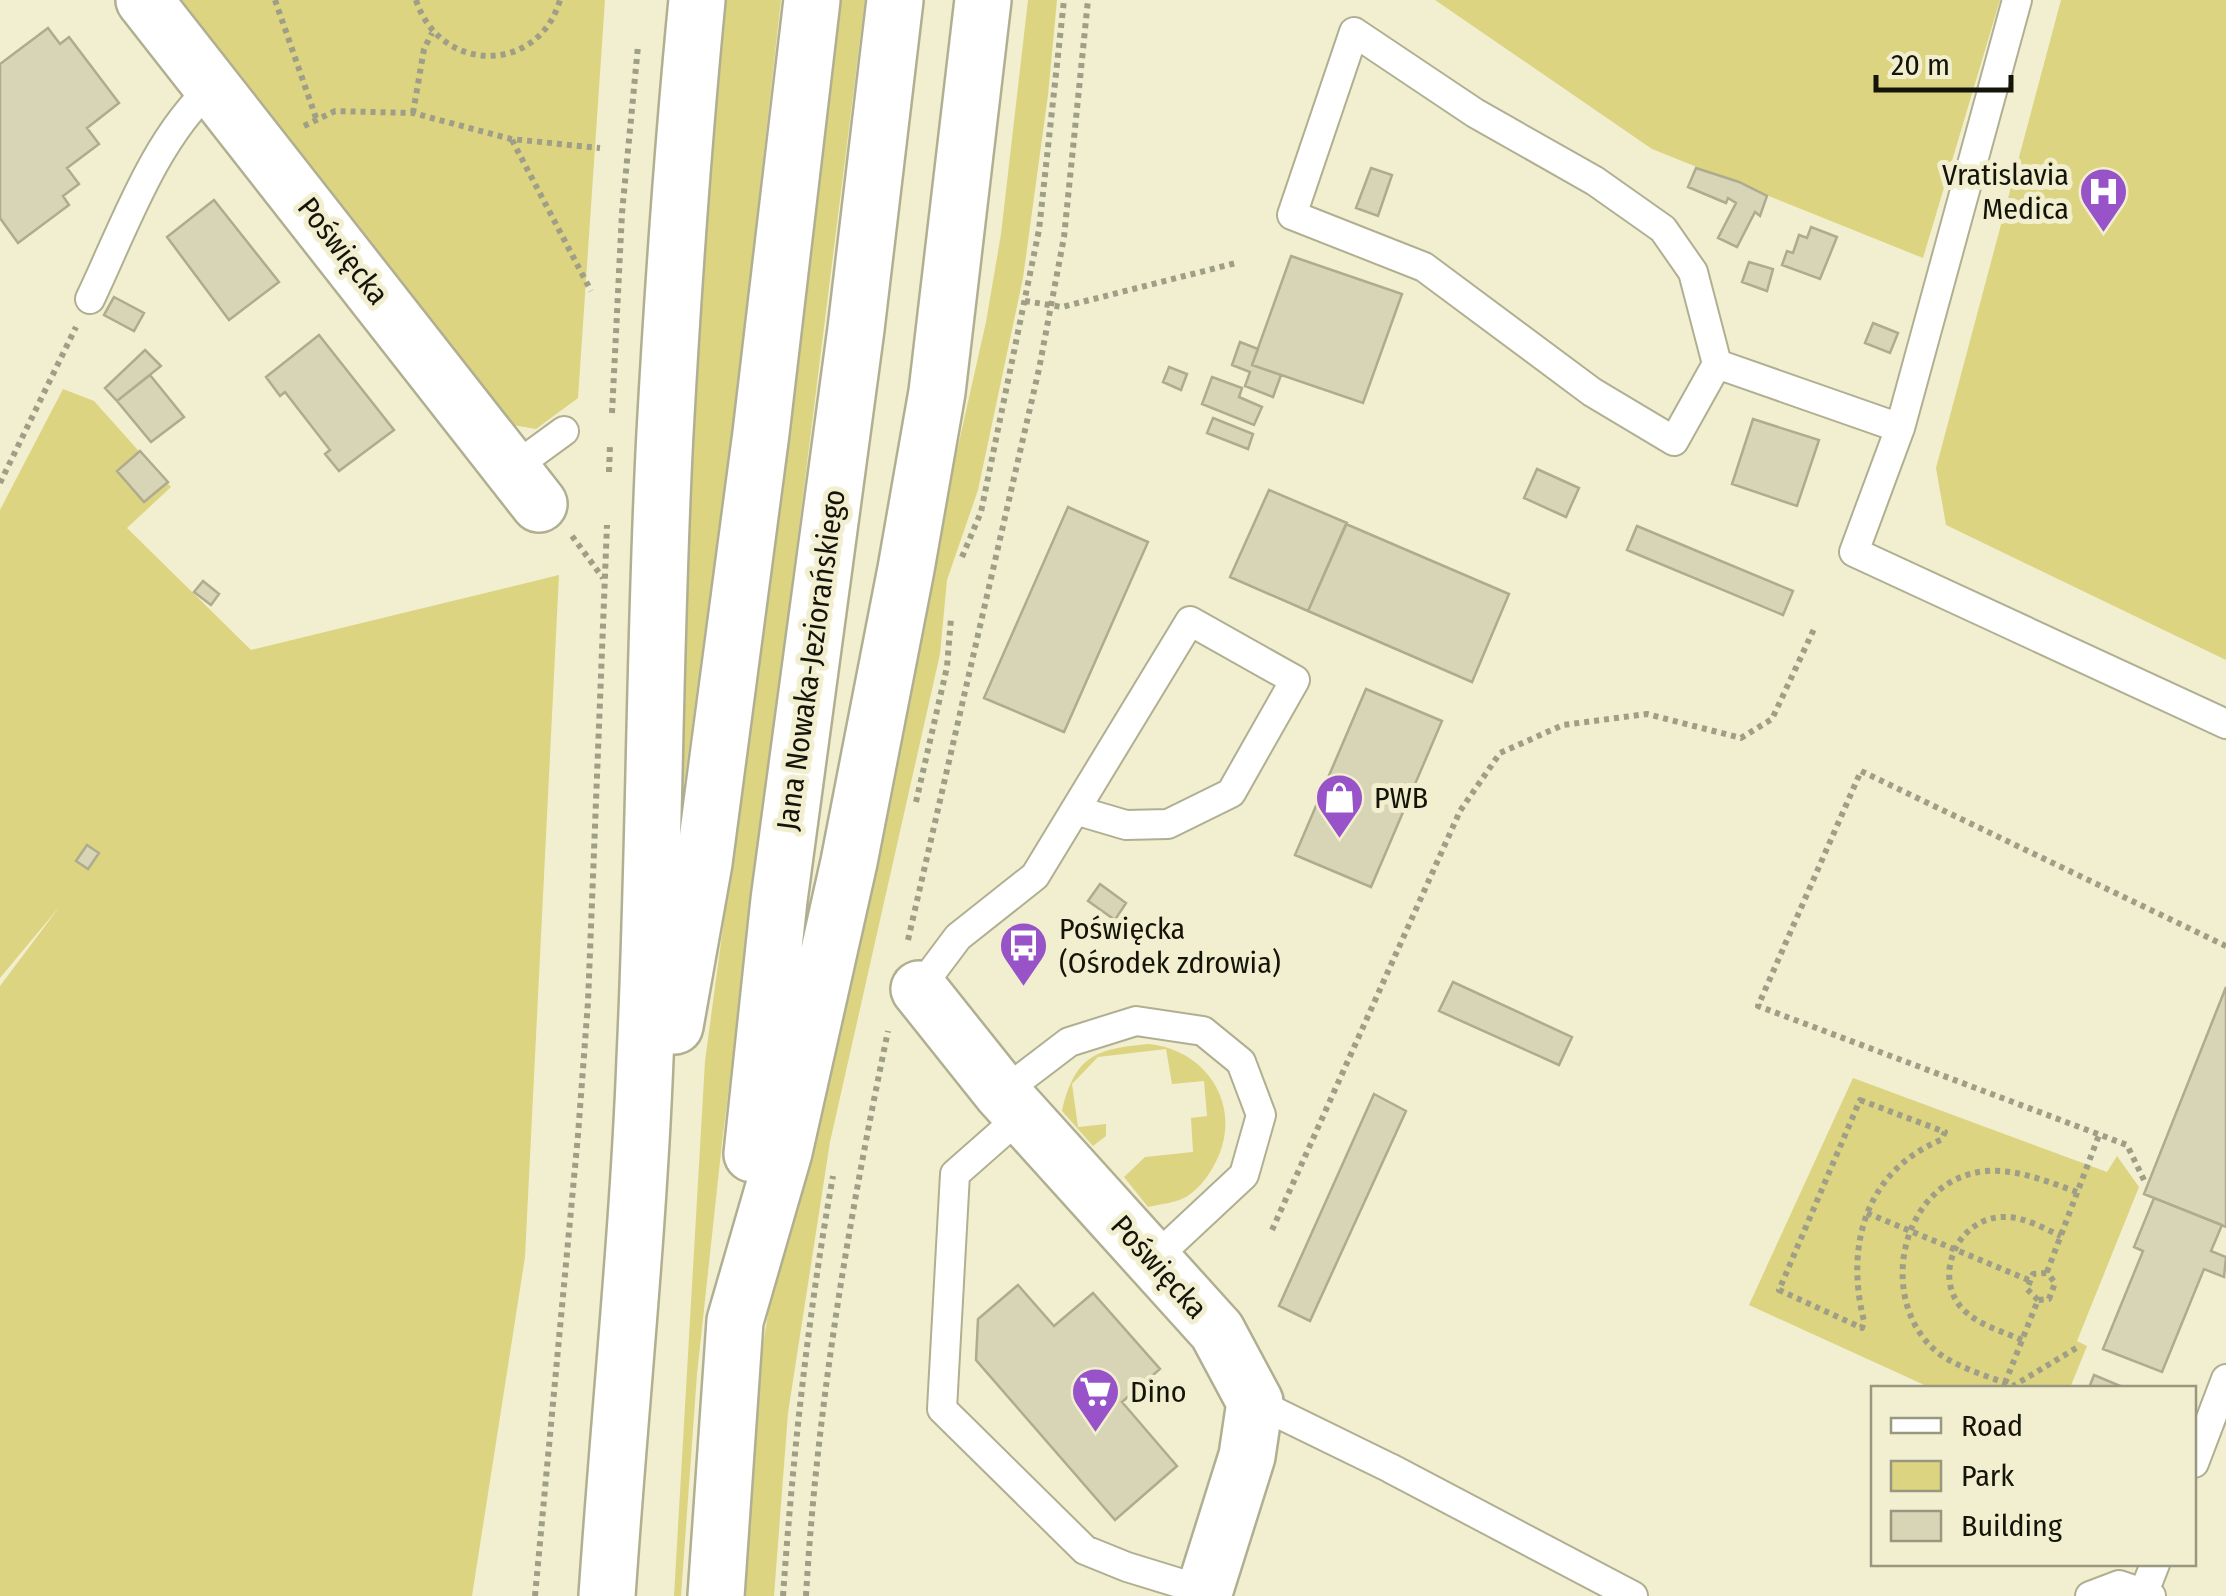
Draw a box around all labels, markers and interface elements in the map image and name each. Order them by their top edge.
scale bar [1876,30,2011,92]
text: 20 m [1891,47,1950,83]
place label: Vratislavia Medica [1942,157,2069,227]
hospital icon: Vratislavia Medica [2078,166,2130,234]
street label: Poświęcka [290,190,396,312]
street label: Jana Nowaka-Jeziorańskiego [769,487,853,833]
shop icon: PWB [1313,772,1365,840]
place label: PWB [1374,780,1428,816]
place label: Poświęcka (Ośrodek zdrowia) [1059,911,1281,981]
bus stop icon: Poświęcka (Ośrodek zdrowia) [998,920,1050,988]
street label: Poświęcka [1103,1208,1215,1326]
supermarket icon: Dino [1069,1366,1121,1434]
place label: Dino [1130,1374,1187,1410]
legend [1871,1386,2196,1566]
text: Road [1961,1408,2023,1444]
text: Park [1961,1458,2014,1494]
text: Building [1961,1508,2063,1544]

